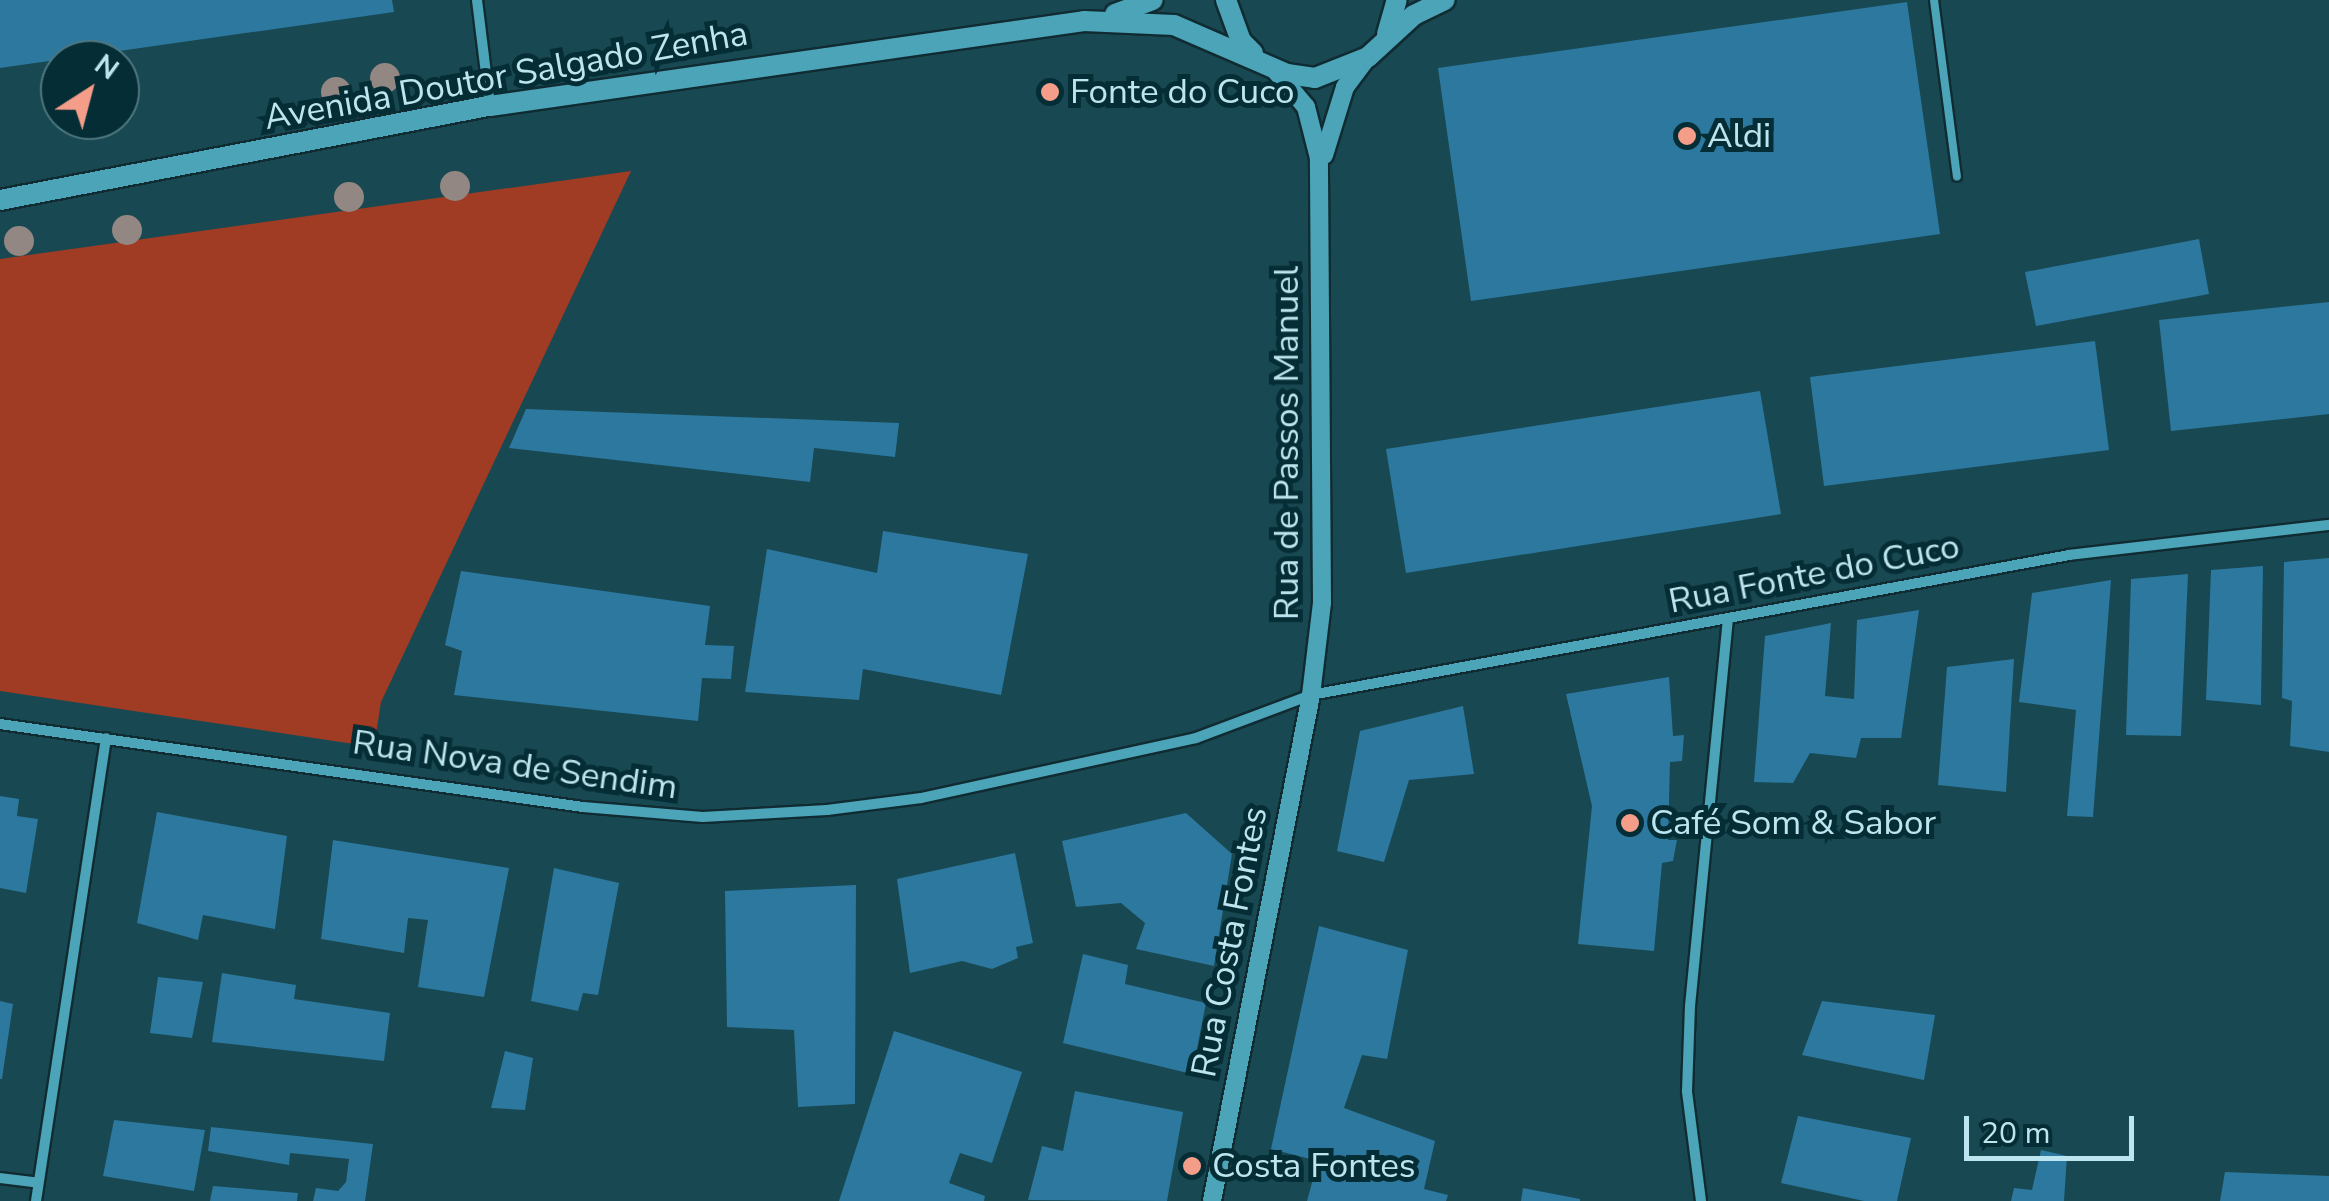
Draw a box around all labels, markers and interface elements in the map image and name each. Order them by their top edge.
street label: Avenida Doutor Salgado Zenha [261,13,751,139]
north arrow [40,40,140,140]
text: N [87,46,126,89]
place label: Fonte do Cuco [1070,71,1295,113]
marker: Fonte do Cuco [1039,81,1061,103]
place label: Aldi [1707,115,1771,157]
marker: Aldi [1676,125,1698,147]
street label: Rua de Passos Manuel [1266,266,1308,620]
street label: Rua Fonte do Cuco [1665,525,1963,623]
street label: Rua Nova de Sendim [350,721,680,809]
place label: Café Som & Sabor [1650,802,1936,844]
street label: Rua Costa Fontes [1183,803,1277,1081]
marker: Café Som & Sabor [1619,812,1641,834]
scale bar [1969,1096,2139,1158]
text: 20 m [1981,1113,2050,1154]
place label: Costa Fontes [1212,1145,1416,1187]
marker: Costa Fontes [1181,1155,1203,1177]

